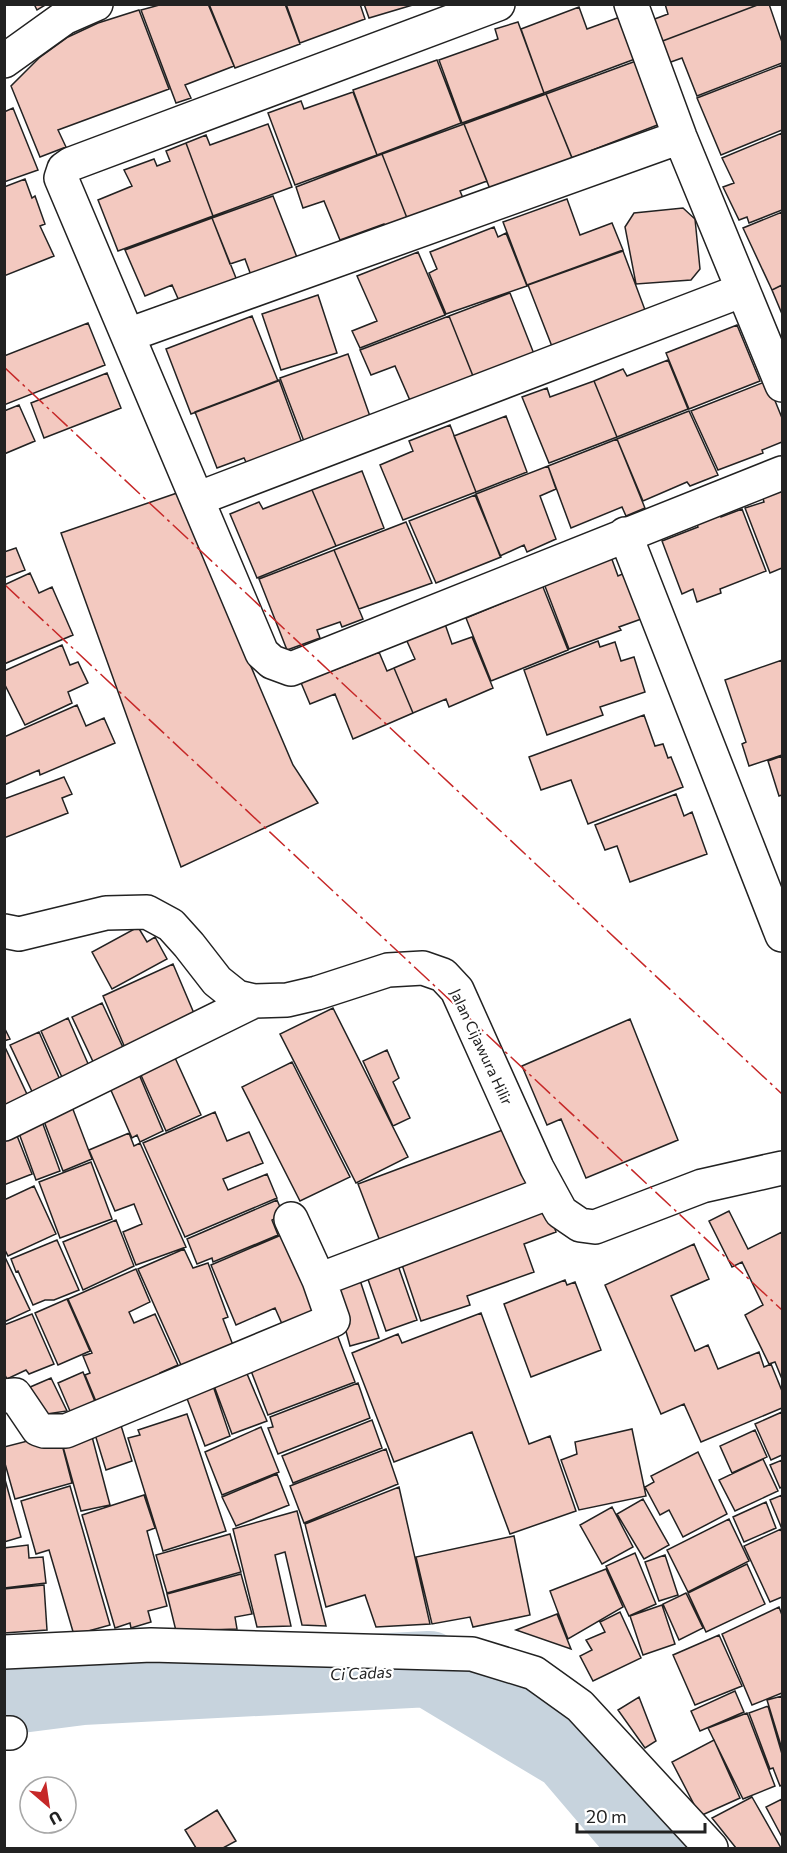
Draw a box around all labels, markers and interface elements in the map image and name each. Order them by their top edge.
street label: Jalan Cijawura Hilir [447,985,517,1108]
water label: Ci Cadas [329,1661,393,1684]
north arrow [18,1775,78,1835]
scale bar [577,1796,704,1834]
text: 20 m [586,1805,627,1827]
text: U [46,1807,65,1830]

